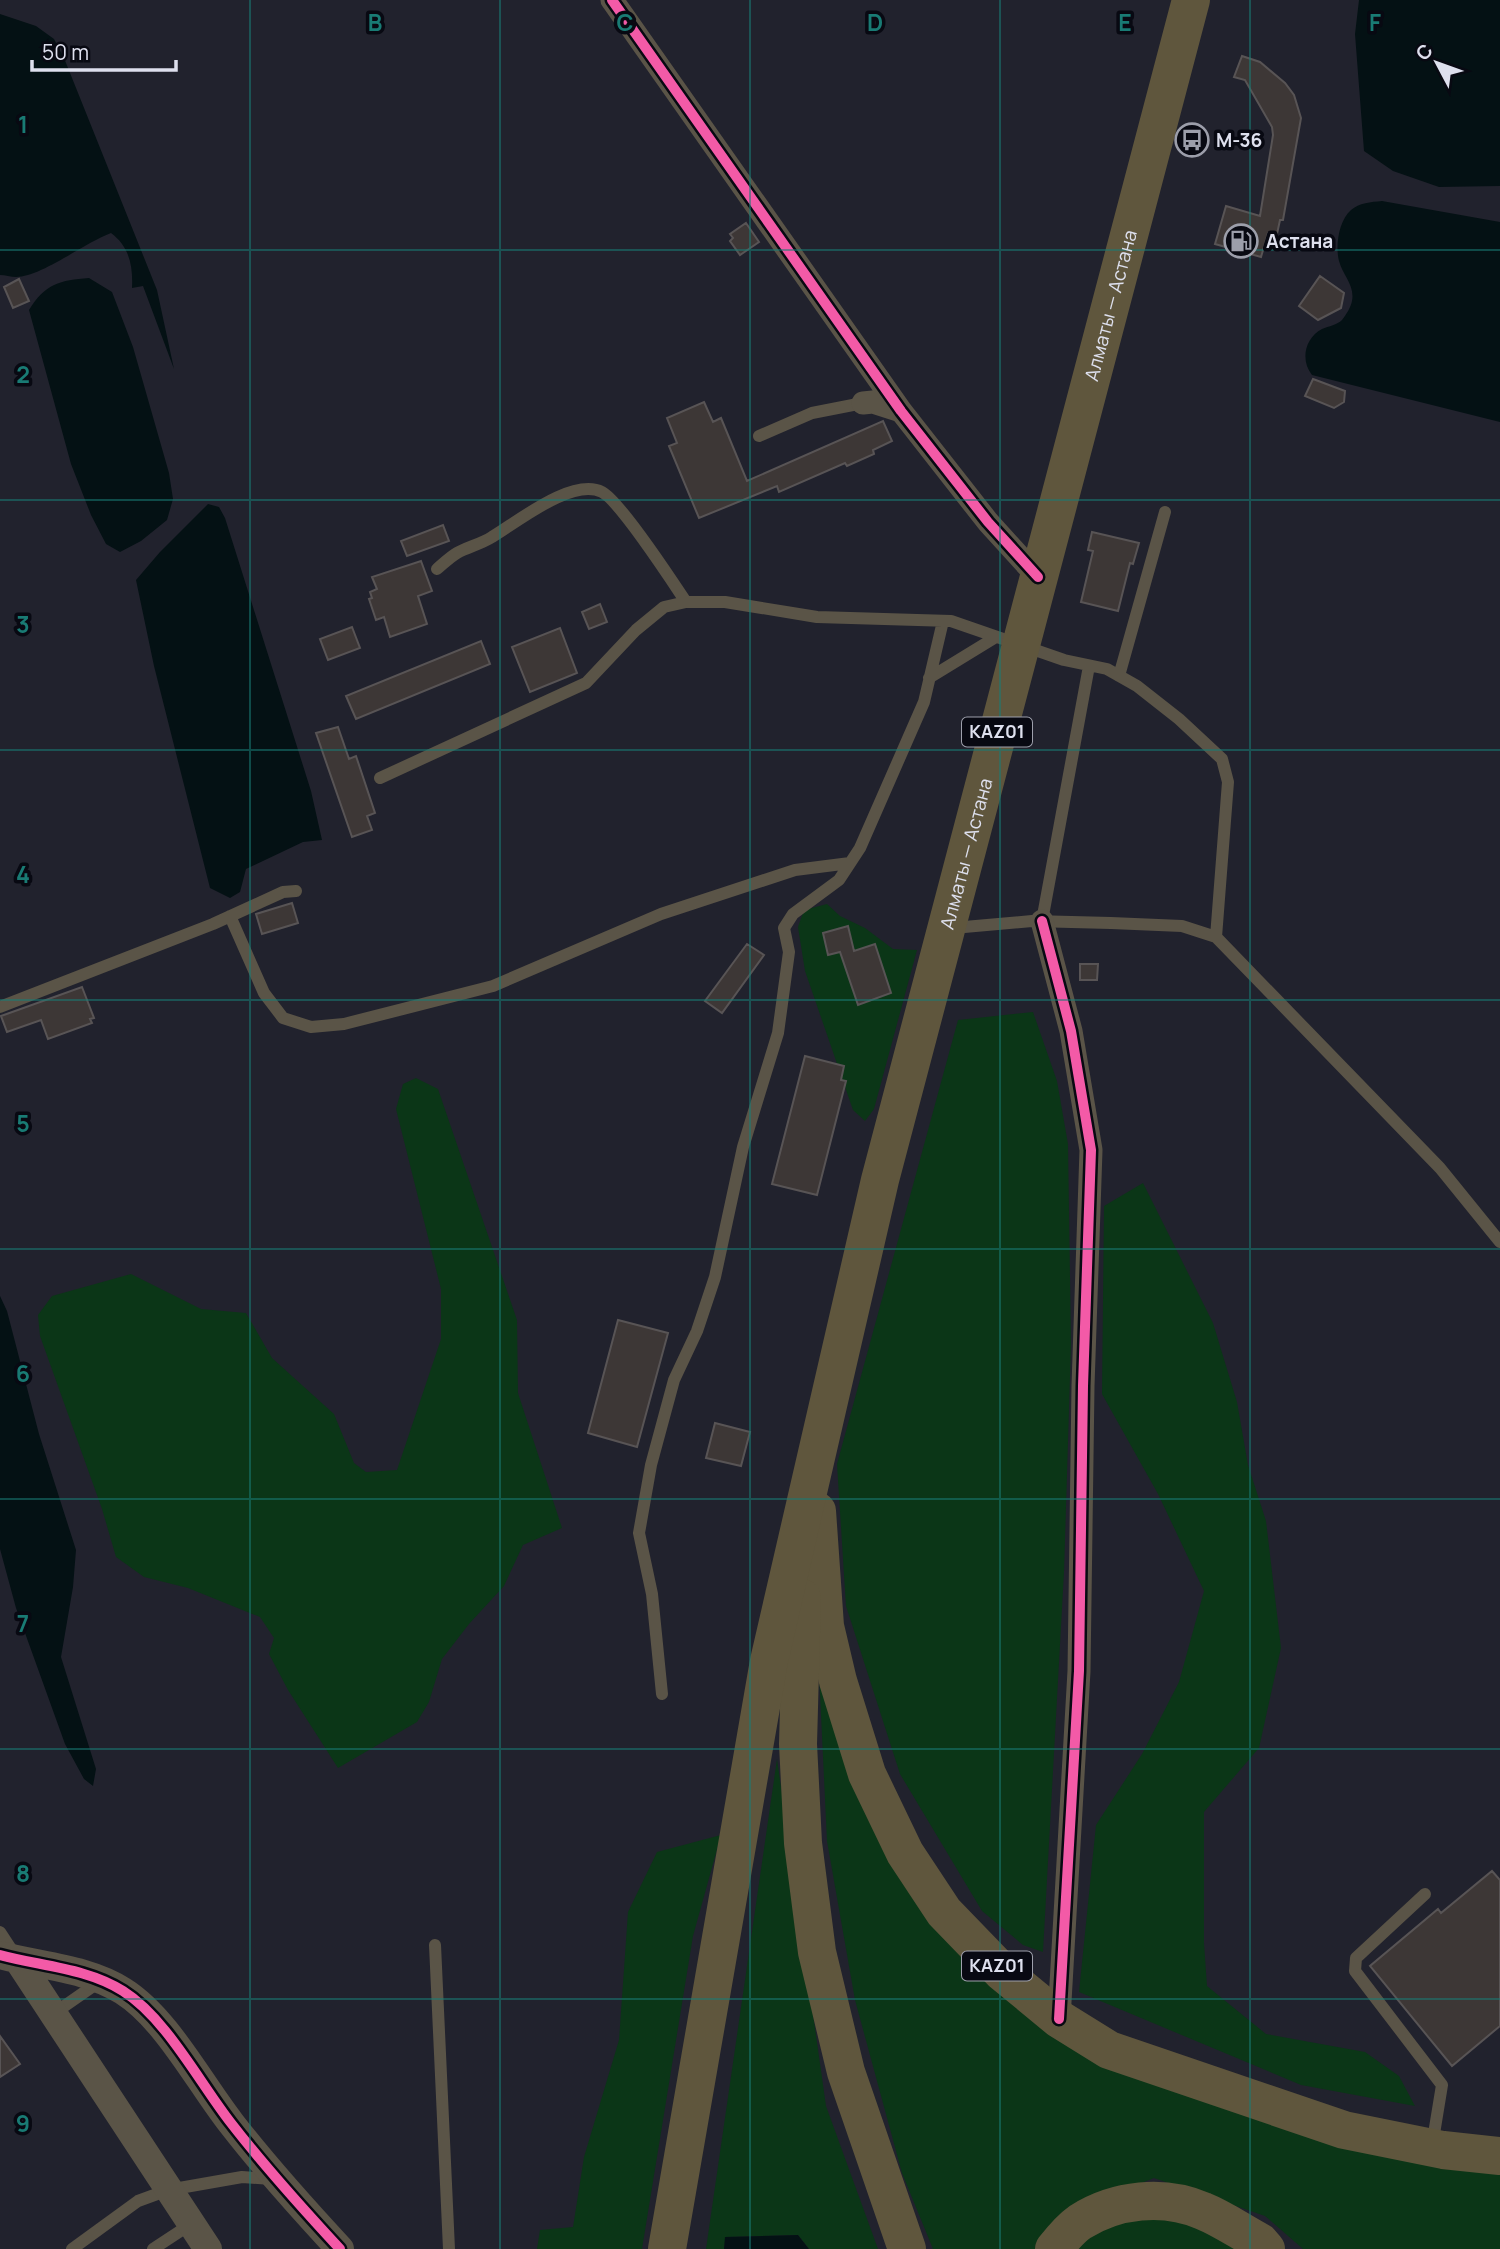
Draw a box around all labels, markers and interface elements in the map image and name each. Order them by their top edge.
text: B [368,6,382,38]
text: C [617,6,634,38]
text: D [867,6,883,38]
text: E [1118,6,1132,38]
text: F [1369,6,1381,38]
scale bar [32,28,175,72]
north arrow [1402,28,1472,98]
text: 50 m [42,38,89,66]
text: С [1410,38,1439,66]
text: 1 [18,108,28,140]
bus stop icon: М-36 [1173,121,1211,159]
place label: М-36 [1216,127,1262,153]
fuel station icon: Астана [1222,222,1260,260]
street label: Алматы — Астана [1078,227,1143,384]
place label: Астана [1266,228,1333,254]
text: 2 [16,358,30,390]
text: 3 [16,608,30,640]
road number: KАZ01 [962,718,1032,746]
street label: Алматы — Астана [934,775,998,932]
text: 4 [16,858,30,890]
text: 5 [16,1107,30,1139]
text: 6 [16,1357,30,1389]
text: 7 [17,1607,29,1639]
text: 8 [16,1857,30,1889]
road number: KАZ01 [962,1952,1032,1980]
text: 9 [16,2107,30,2139]

